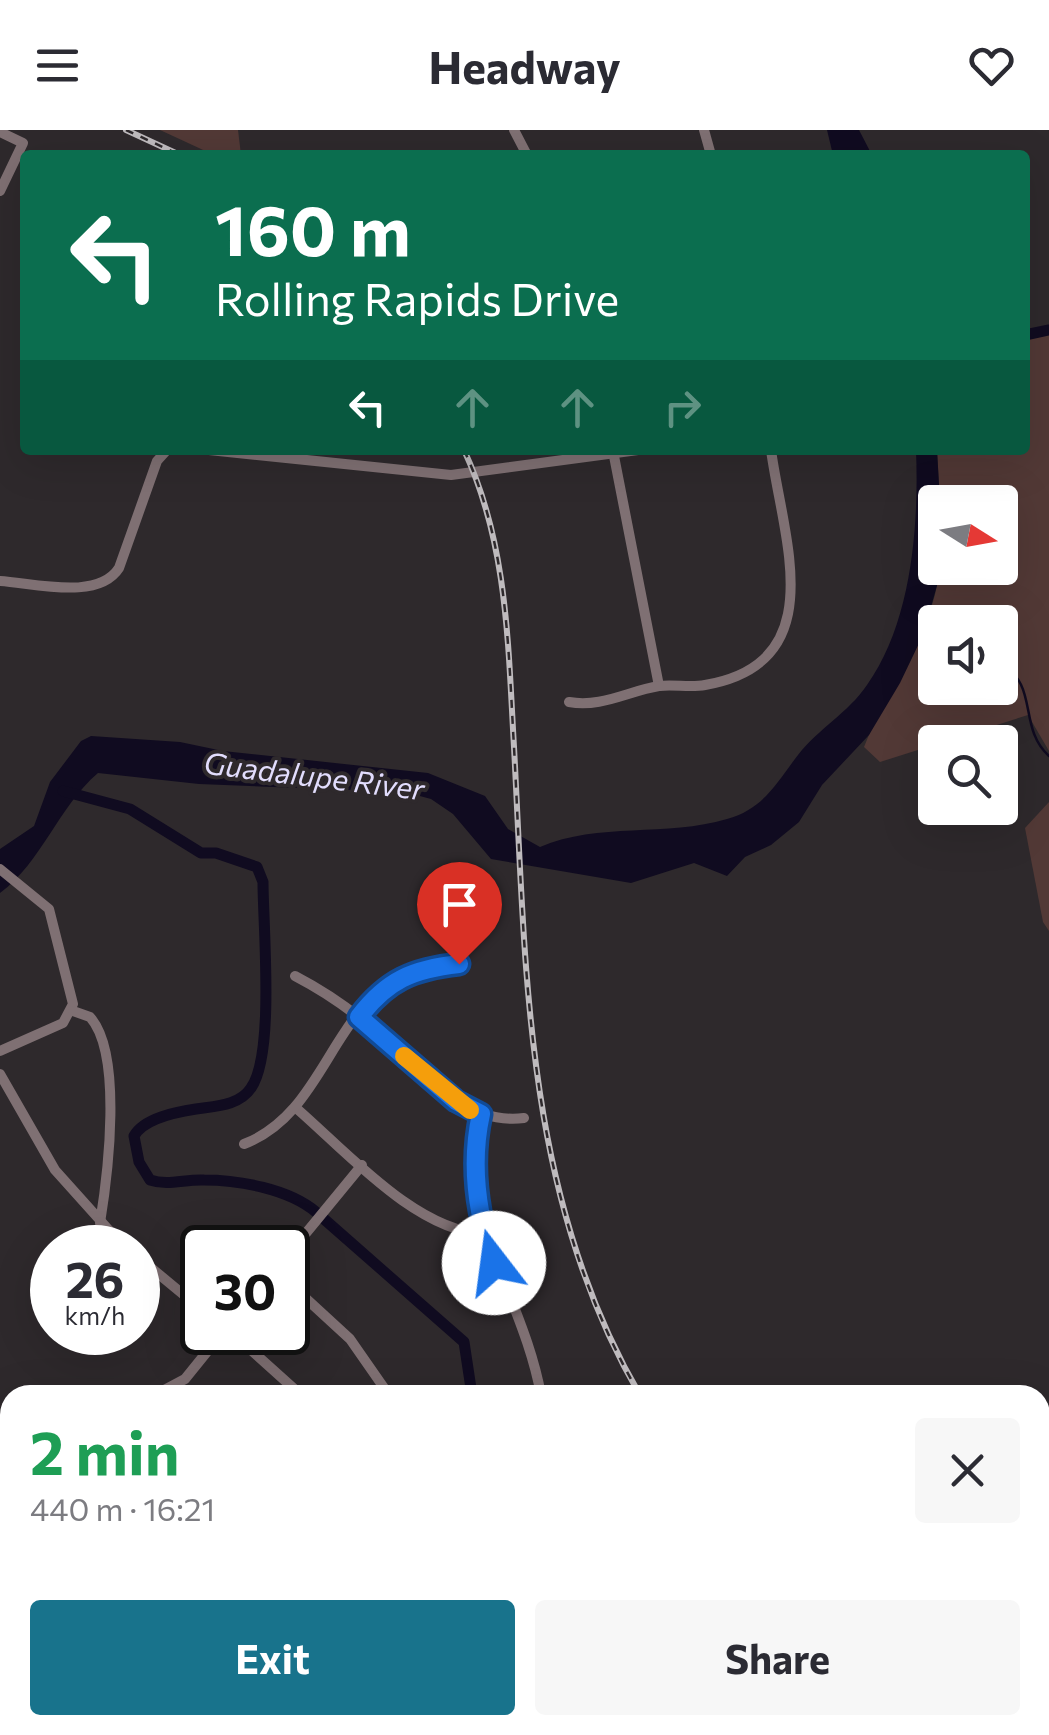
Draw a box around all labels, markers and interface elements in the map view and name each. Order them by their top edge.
icon: menu [30,38,85,93]
text: Headway [428,38,621,93]
icon: heart [964,38,1019,93]
text: 160 m [215,185,411,270]
icon: left [50,190,180,320]
text: Rolling Rapids Drive [215,270,619,325]
icon: left [340,380,395,435]
icon: ahead [445,380,500,435]
icon: ahead [550,380,605,435]
icon: right [655,380,710,435]
north arrow [918,485,1018,585]
map controls [918,485,1018,825]
button: sound [918,605,1018,705]
button: search [918,725,1018,825]
water label: Guadalupe River [202,743,428,807]
pin [417,862,502,965]
icon: arrive [432,877,487,932]
position arrow [442,1211,546,1315]
speed limit sign: 30 [180,1225,310,1355]
text: 26 [65,1247,124,1308]
text: km/h [65,1300,125,1330]
text: 2 min [30,1414,179,1487]
button: close [915,1418,1020,1523]
text: 440 m · 16:21 [30,1488,215,1528]
button: Exit [30,1600,515,1715]
button: Share [535,1600,1020,1715]

